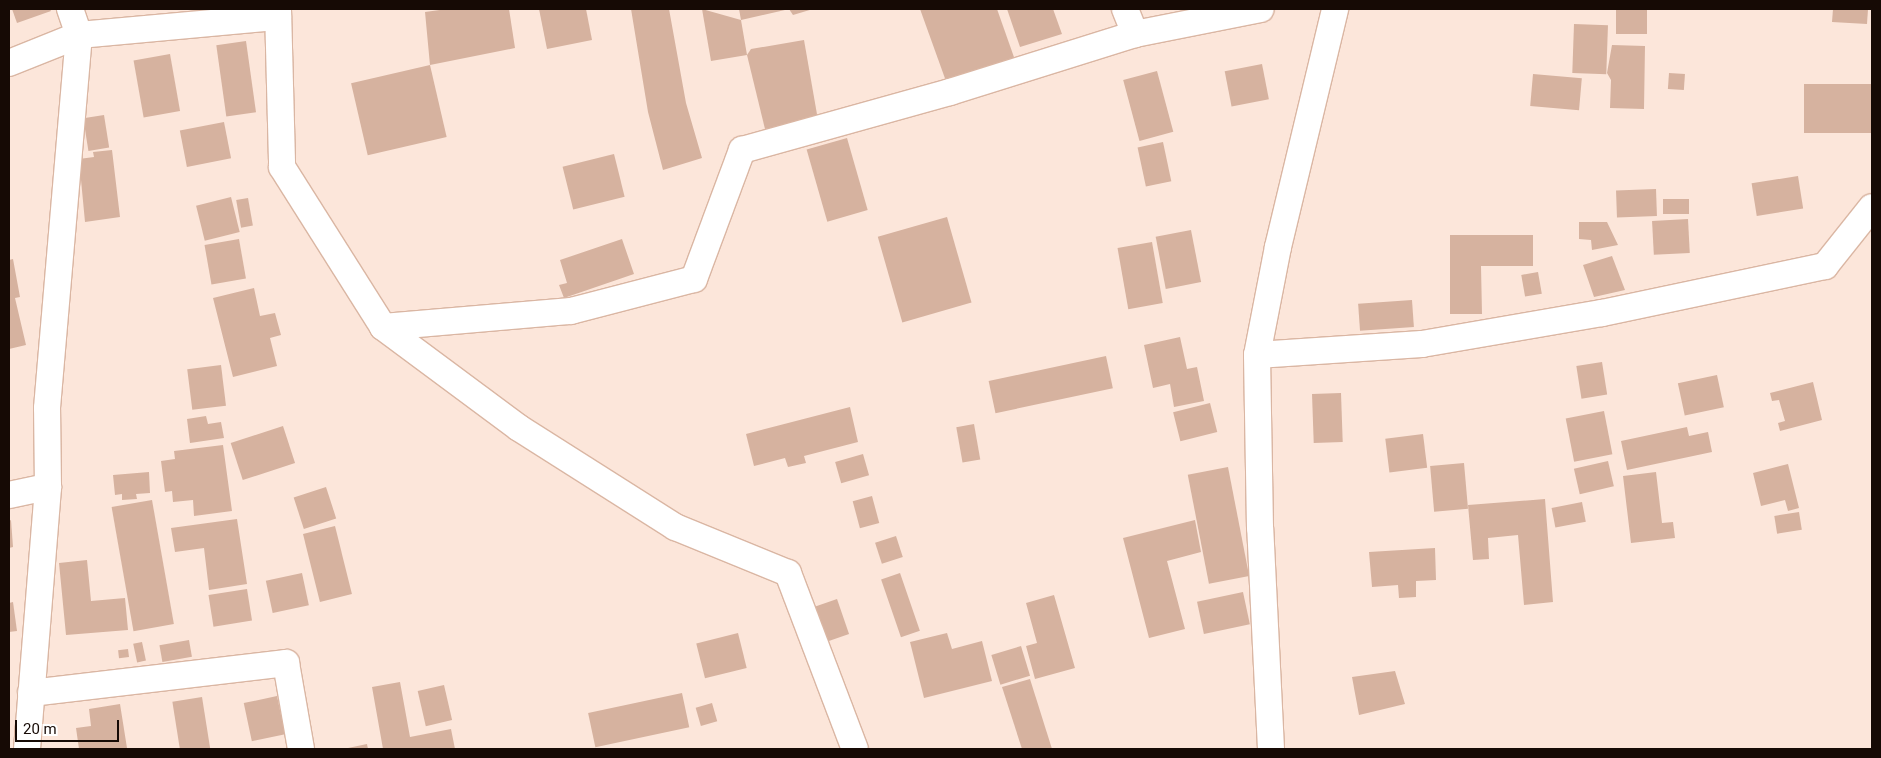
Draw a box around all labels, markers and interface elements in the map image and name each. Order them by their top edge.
scale bar [18,710,121,742]
text: 20 m [23,720,57,738]

